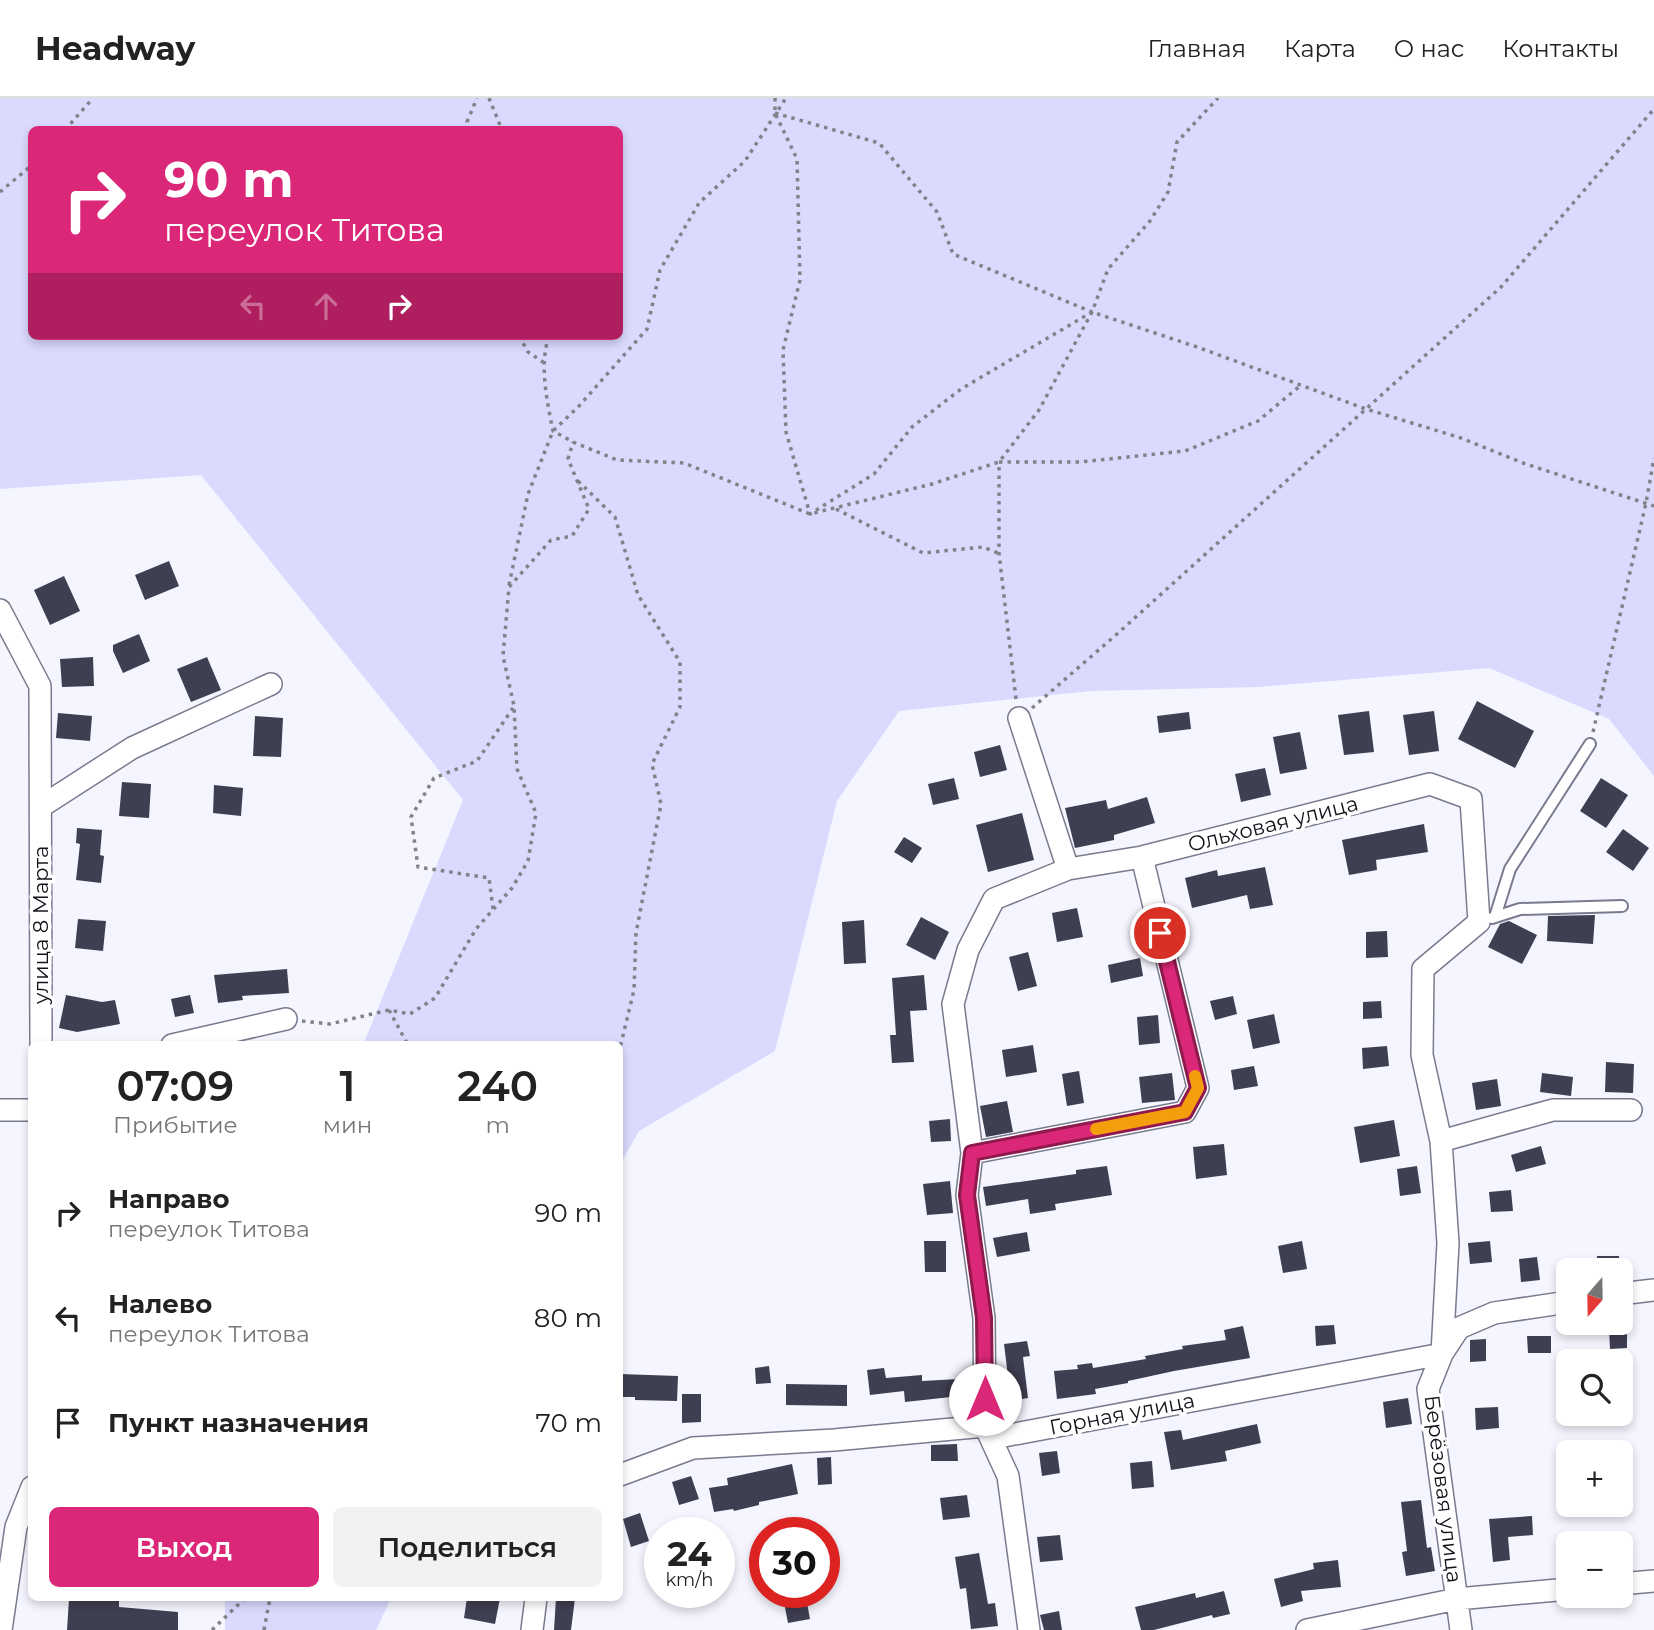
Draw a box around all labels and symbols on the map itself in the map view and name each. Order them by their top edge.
street label: Ольховая улица [1185,790,1361,857]
street label: улица 8 Марта [28,846,53,1005]
pin [1130,903,1190,963]
north arrow [1556,1258,1633,1335]
position arrow [948,1362,1022,1436]
street label: Горная улица [1047,1387,1197,1440]
street label: Берёзовая улица [1420,1394,1467,1584]
speed limit sign: 30 [749,1517,840,1608]

